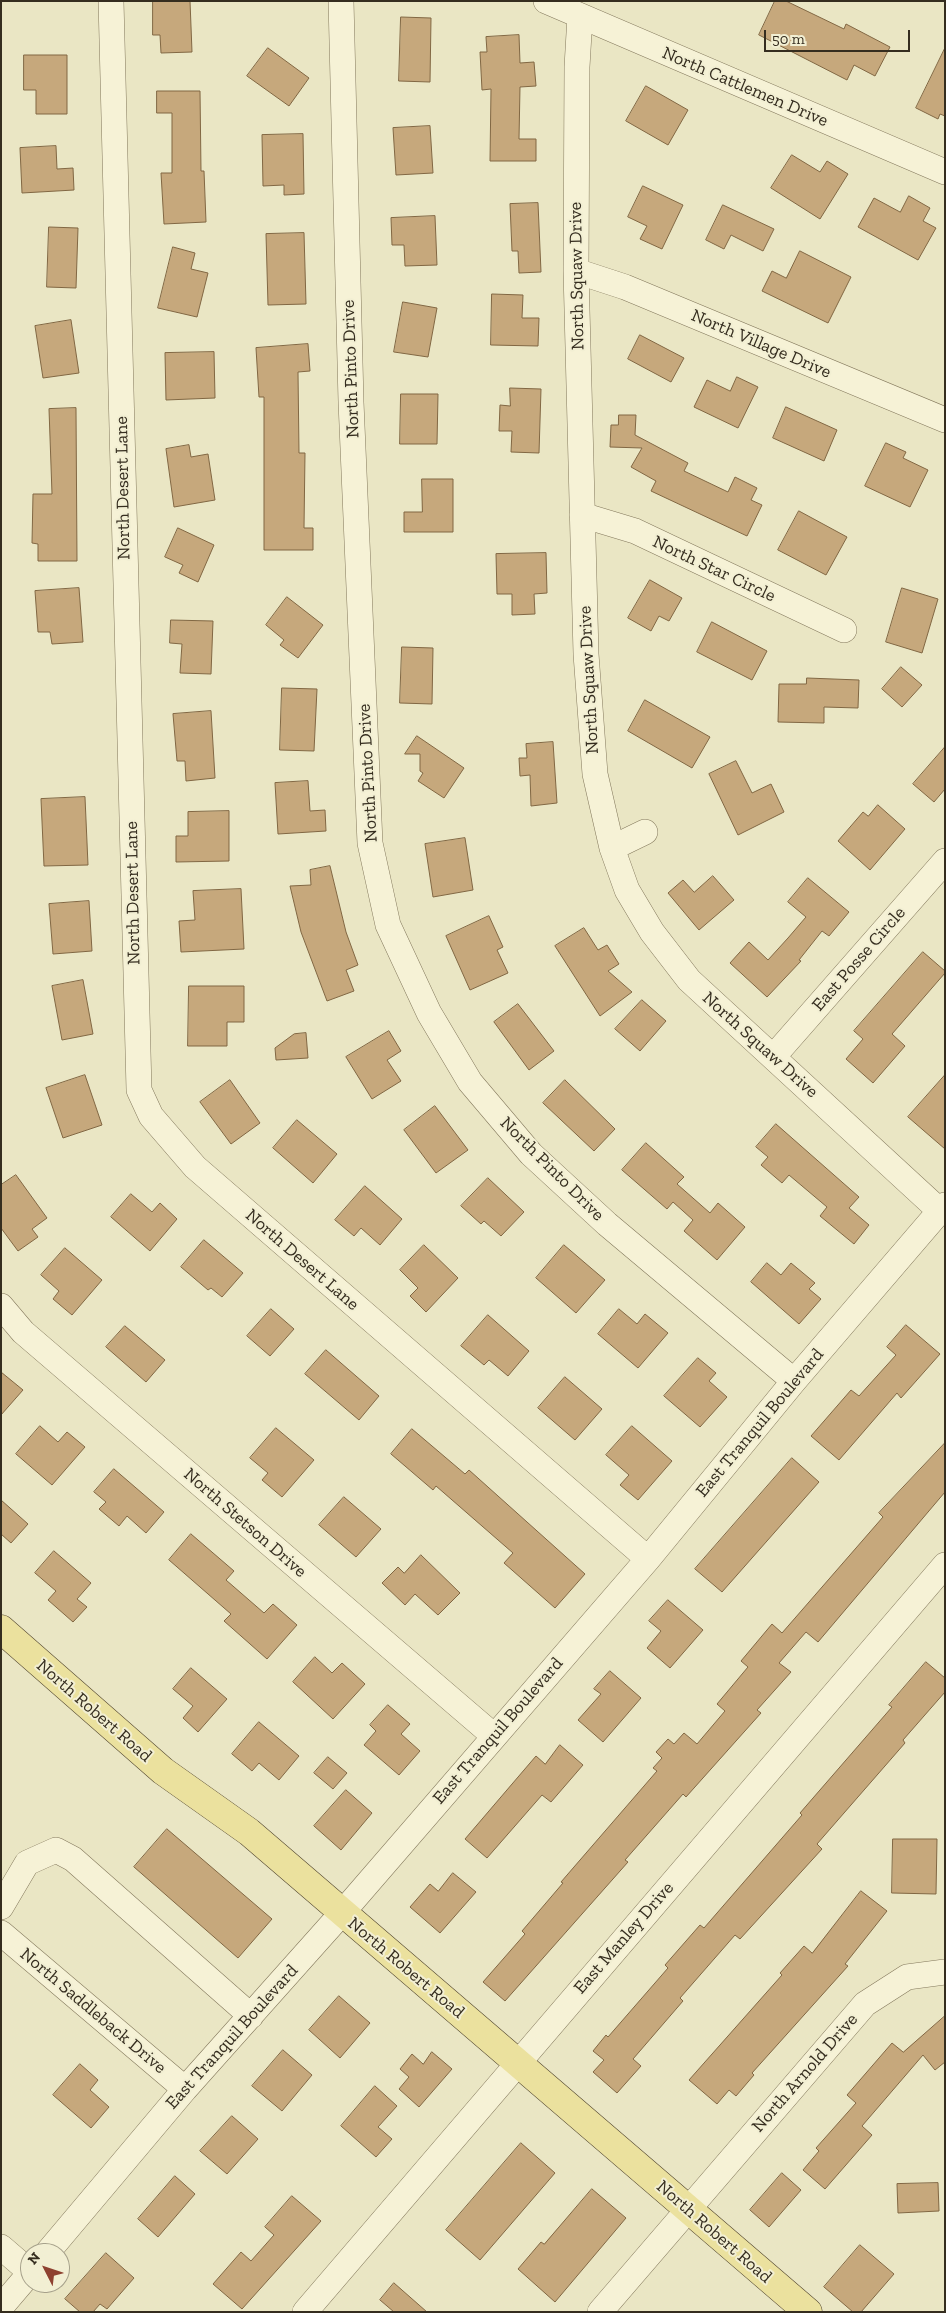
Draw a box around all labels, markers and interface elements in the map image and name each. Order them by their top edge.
scale bar [766,20,912,52]
text: 50 m [772,30,805,48]
street label: North Cattlemen Drive [659,42,831,132]
street label: North Squaw Drive [565,202,589,350]
street label: North Pinto Drive [338,299,364,439]
street label: North Village Drive [688,305,834,383]
street label: North Desert Lane [111,416,135,560]
street label: North Star Circle [649,531,779,607]
street label: North Squaw Drive [574,605,604,755]
street label: North Pinto Drive [354,703,382,843]
street label: North Desert Lane [121,821,145,965]
street label: East Posse Circle [808,902,910,1016]
street label: North Squaw Drive [698,987,822,1103]
street label: North Pinto Drive [495,1112,609,1226]
street label: North Desert Lane [241,1205,363,1315]
street label: East Tranquil Boulevard [691,1344,829,1502]
street label: North Stetson Drive [179,1464,311,1582]
street label: East Tranquil Boulevard [428,1653,568,1809]
street label: North Robert Road [32,1655,156,1767]
street label: East Manley Drive [570,1878,678,1998]
street label: North Robert Road [343,1913,469,2023]
street label: North Saddleback Drive [15,1944,171,2078]
street label: East Tranquil Boulevard [161,1960,303,2114]
street label: North Arnold Drive [748,2009,862,2137]
street label: North Robert Road [652,2176,776,2288]
north arrow [20,2243,70,2293]
text: N [24,2249,44,2268]

